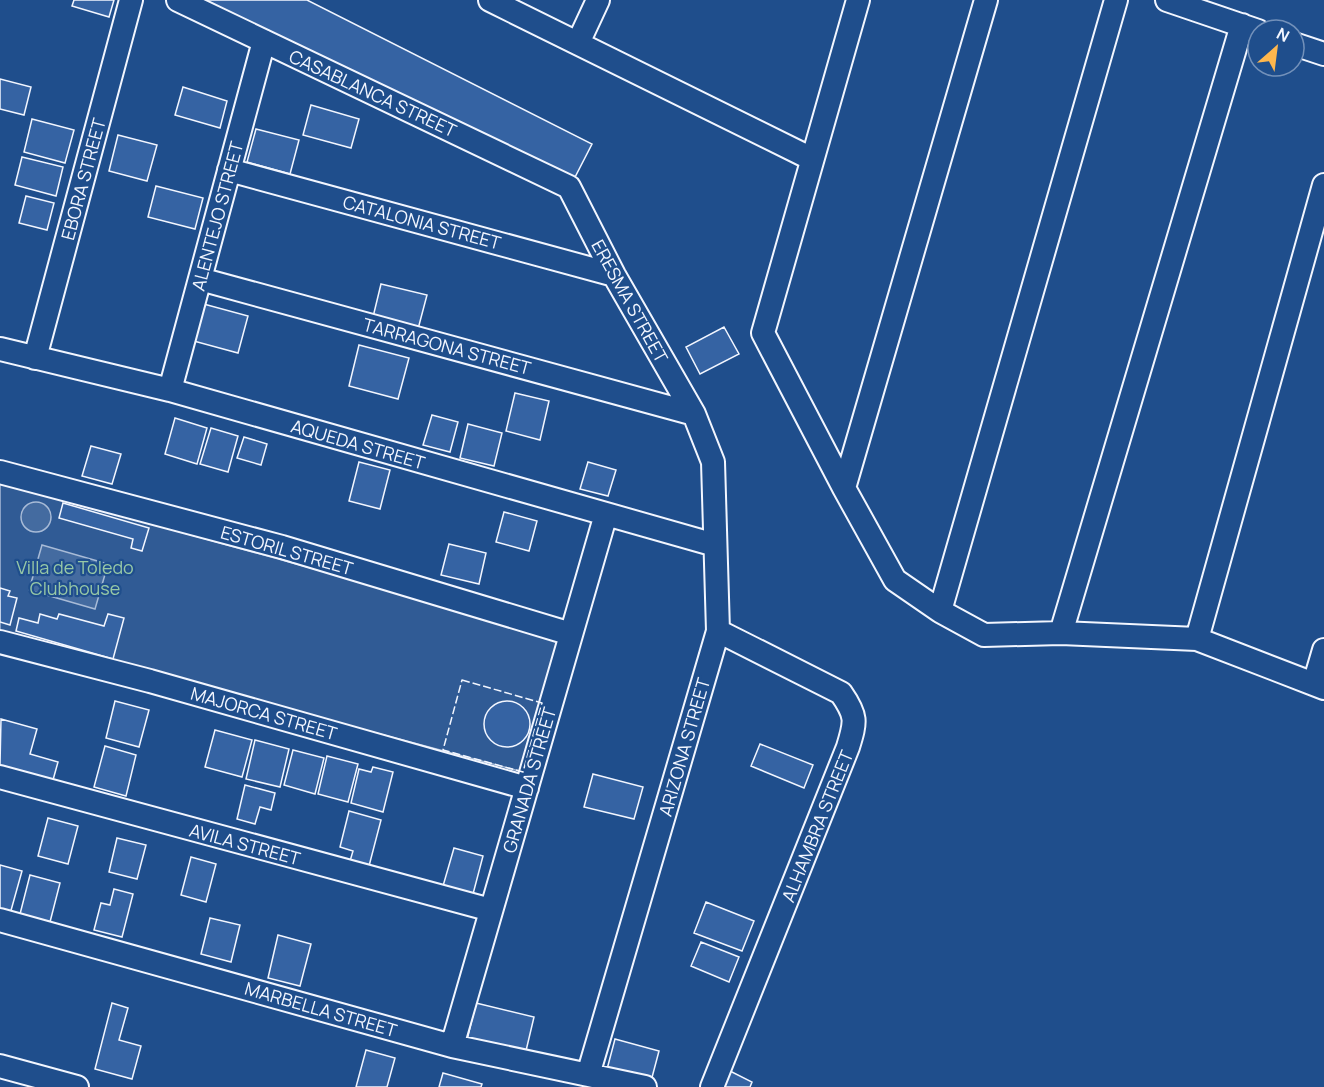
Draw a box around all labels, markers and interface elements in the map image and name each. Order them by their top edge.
north arrow [1246,18,1306,78]
text: N [1273,22,1293,47]
street label: CASABLANCA STREET [285,44,461,142]
street label: EBORA STREET [55,115,111,243]
street label: ALENTEJO STREET [186,138,249,293]
street label: CATALONIA STREET [340,189,504,255]
street label: ERESMA STREET [586,235,674,367]
street label: TARRAGONA STREET [360,312,534,380]
street label: AQUEDA STREET [288,413,428,475]
street label: ESTORIL STREET [218,520,356,580]
park label: Villa de Toledo Clubhouse [16,555,134,600]
street label: ARIZONA STREET [653,675,715,819]
street label: MAJORCA STREET [188,681,340,745]
street label: GRANADA STREET [497,704,561,856]
street label: ALHAMBRA STREET [776,747,858,905]
street label: AVILA STREET [187,818,303,870]
street label: MARBELLA STREET [242,976,400,1042]

